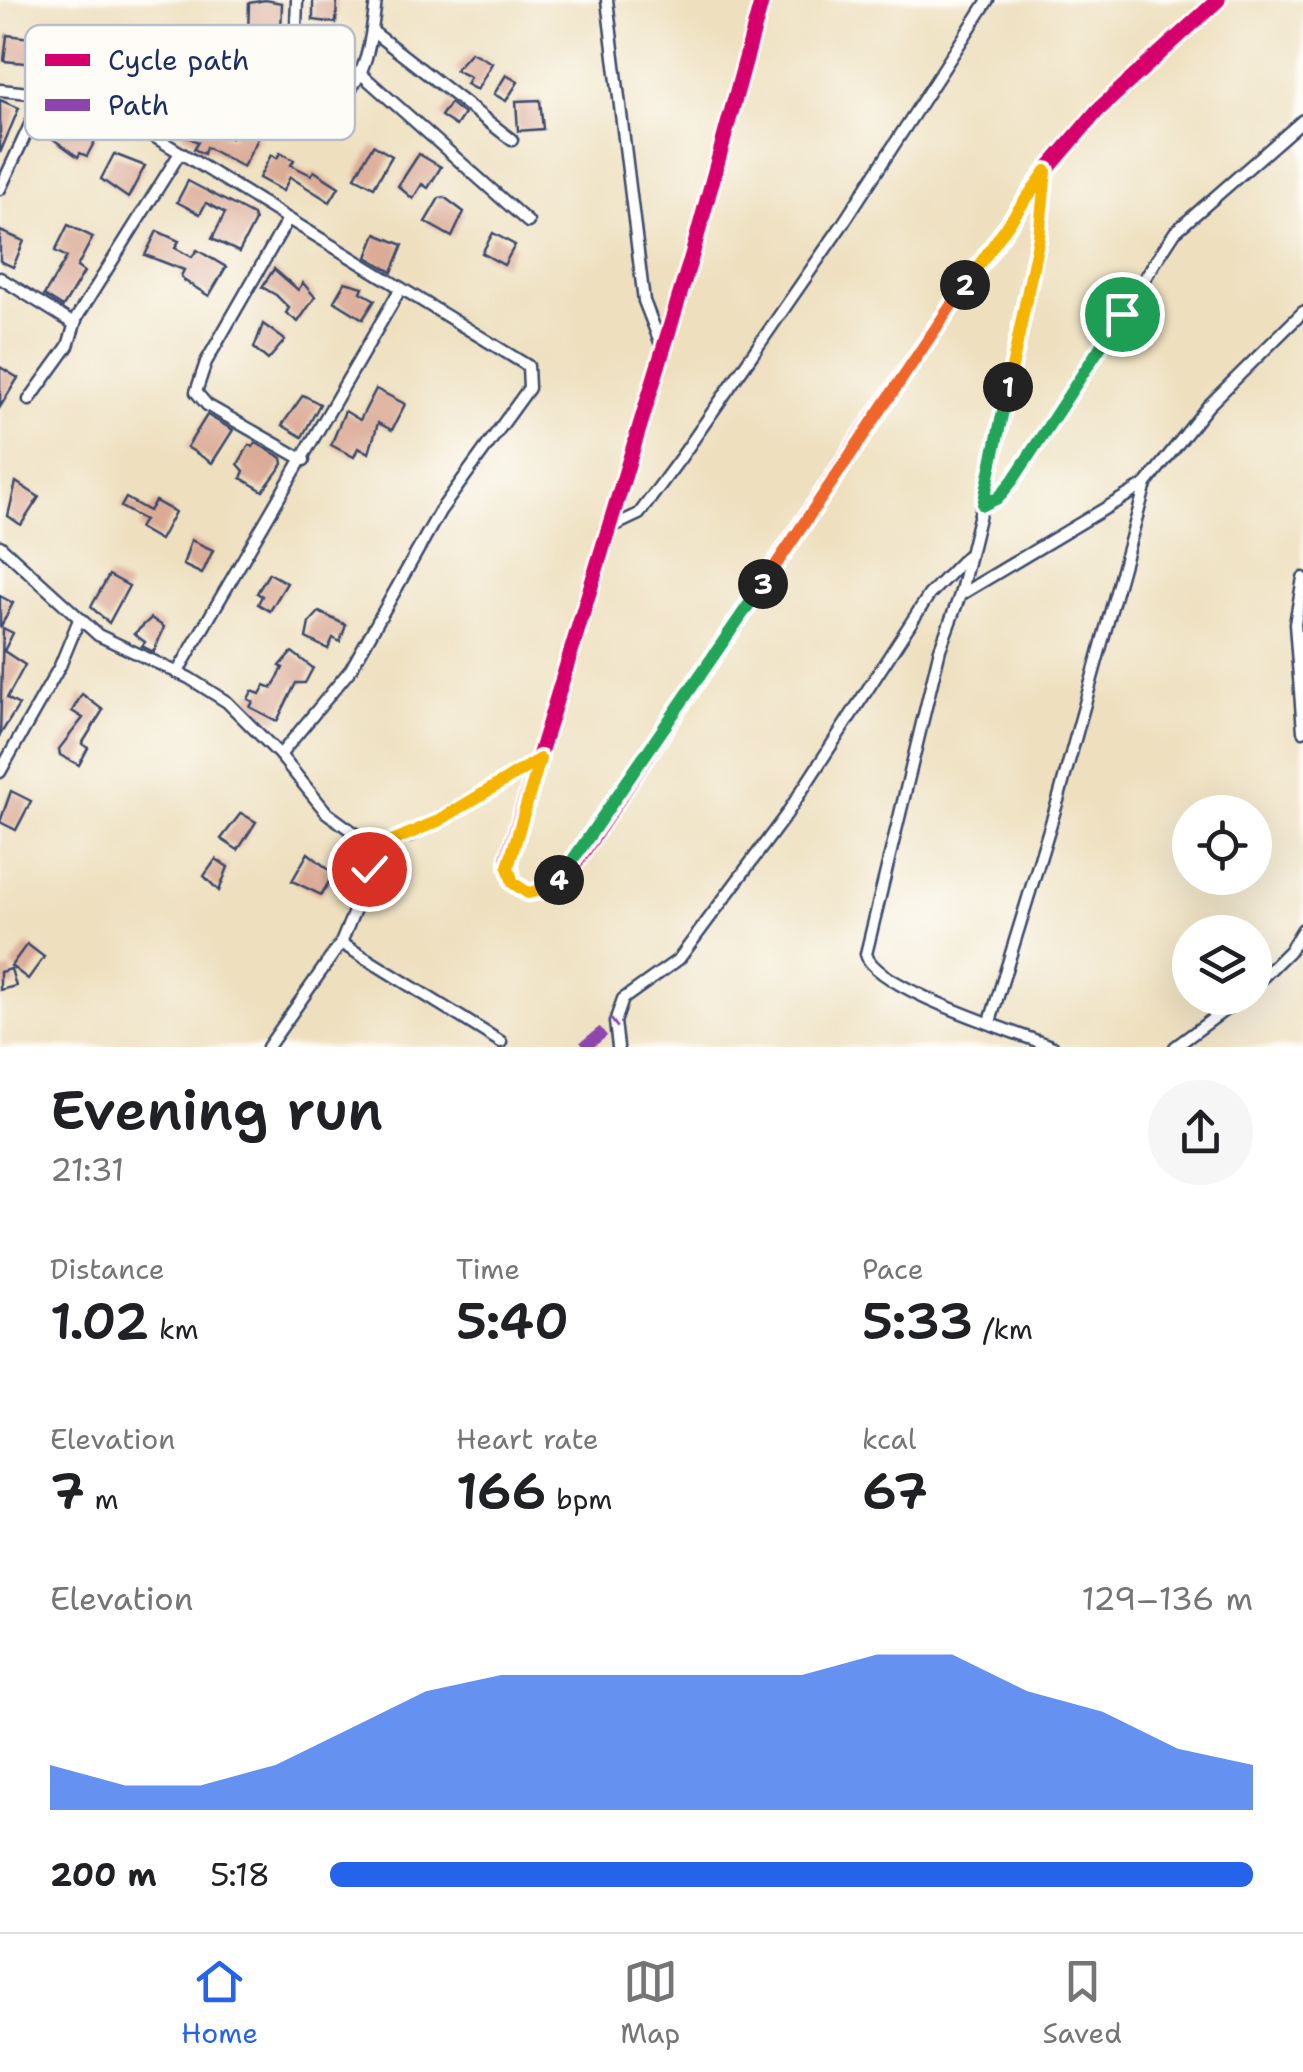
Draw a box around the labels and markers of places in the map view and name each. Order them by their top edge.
pin: 2 [940,260,990,310]
pin [1080,272,1165,357]
pin: 1 [983,362,1033,412]
pin: 3 [738,559,788,609]
pin [327,827,412,912]
pin: 4 [534,855,584,905]

